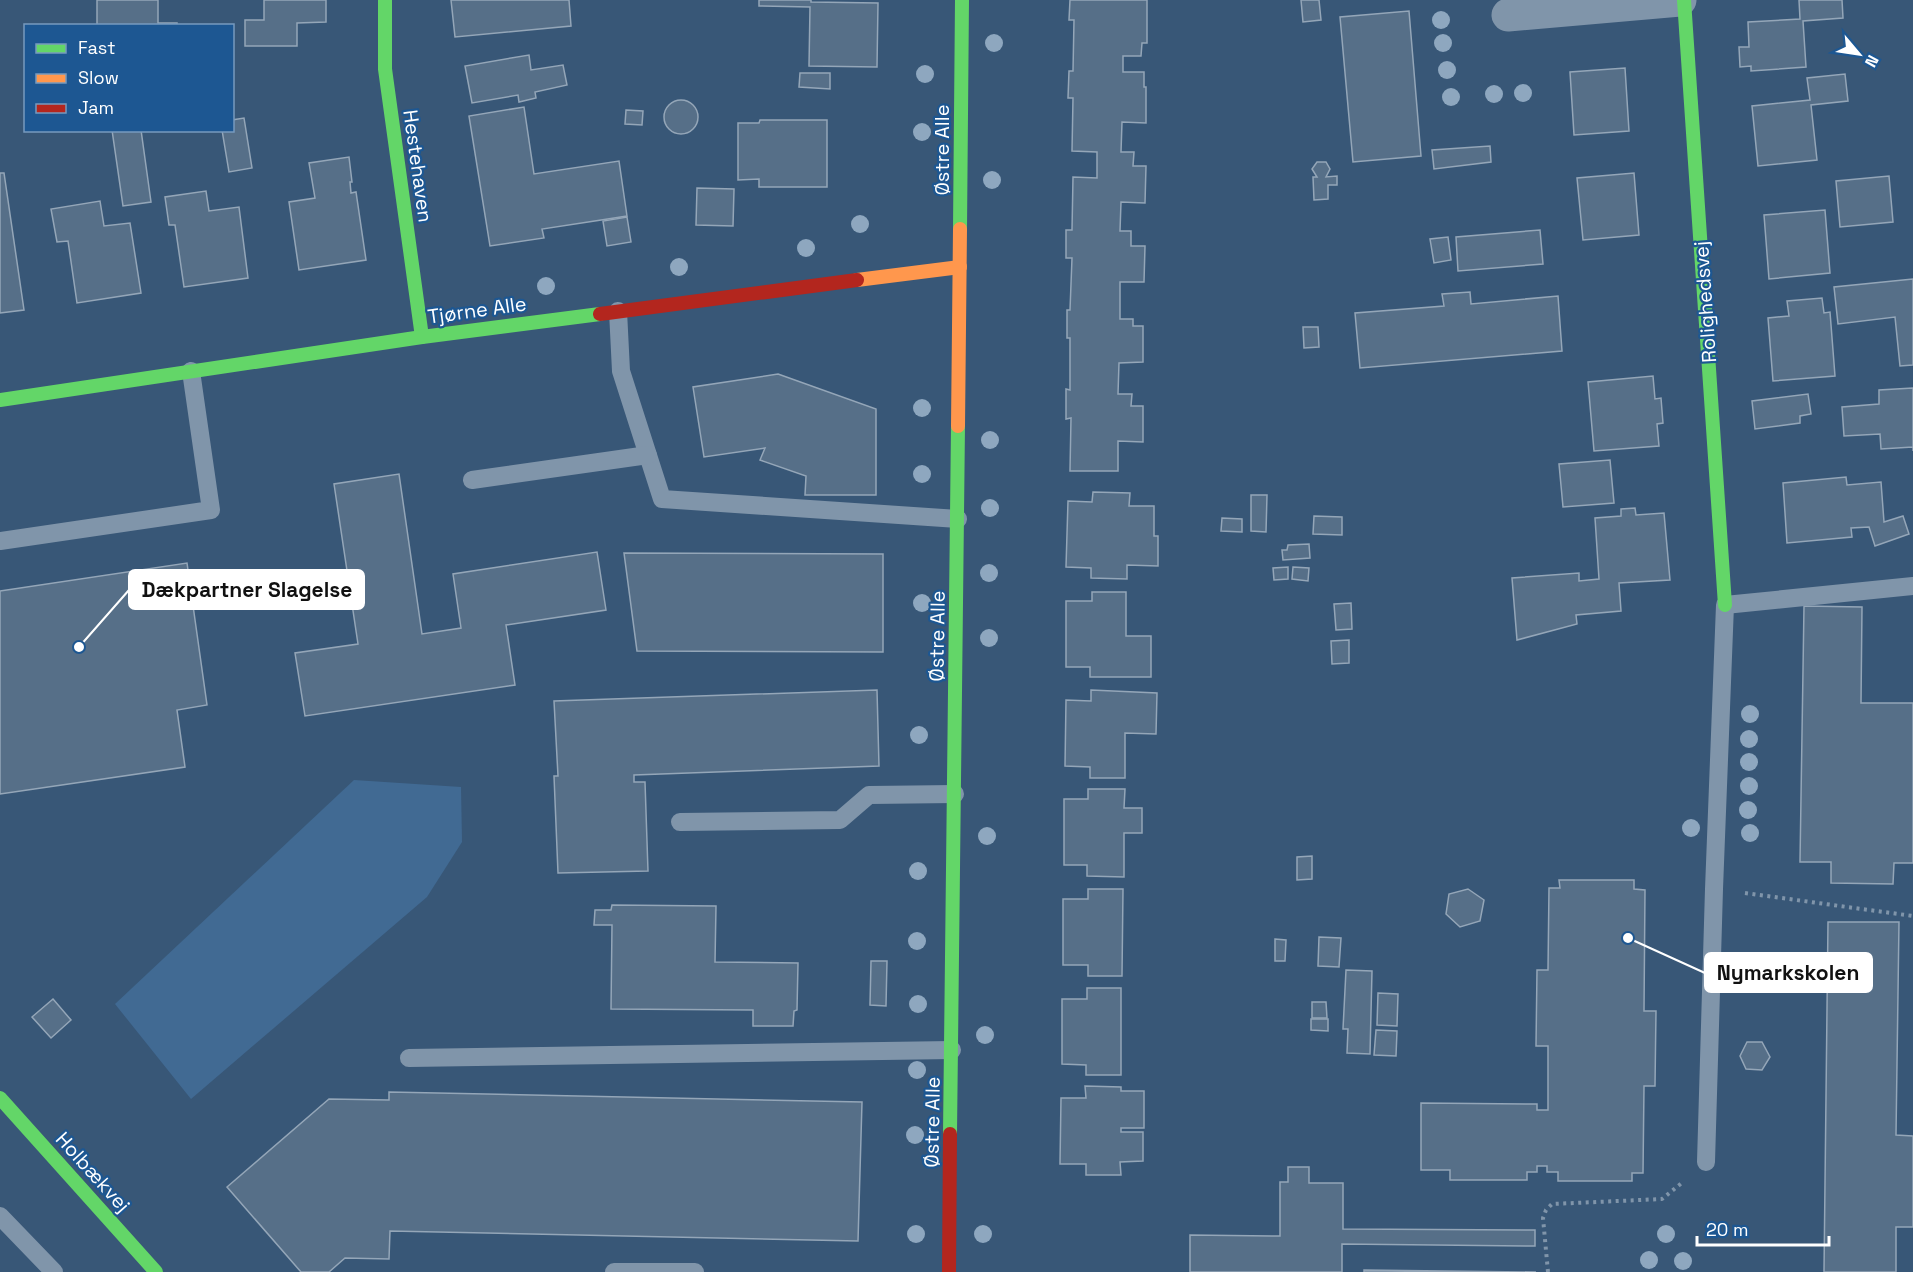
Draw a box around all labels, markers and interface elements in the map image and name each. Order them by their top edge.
legend [24,24,234,132]
north arrow [1829,24,1889,84]
text: Fast [78,36,115,59]
text: N [1860,51,1883,71]
text: Slow [78,66,119,89]
text: Jam [78,96,114,119]
street label: Østre Alle [929,104,955,196]
street label: Hestehaven [397,108,439,224]
street label: Rolighedsvej [1688,240,1722,364]
street label: Tjørne Alle [426,290,528,330]
callout: Dækpartner Slagelse [129,570,364,609]
text: Dækpartner Slagelse [142,576,352,603]
street label: Østre Alle [923,590,951,682]
callout: Nymarkskolen [1705,953,1872,992]
text: Nymarkskolen [1717,959,1859,986]
street label: Østre Alle [918,1076,946,1168]
street label: Holbækvej [50,1126,136,1218]
scale bar [1697,1209,1829,1247]
text: 20 m [1706,1218,1749,1241]

